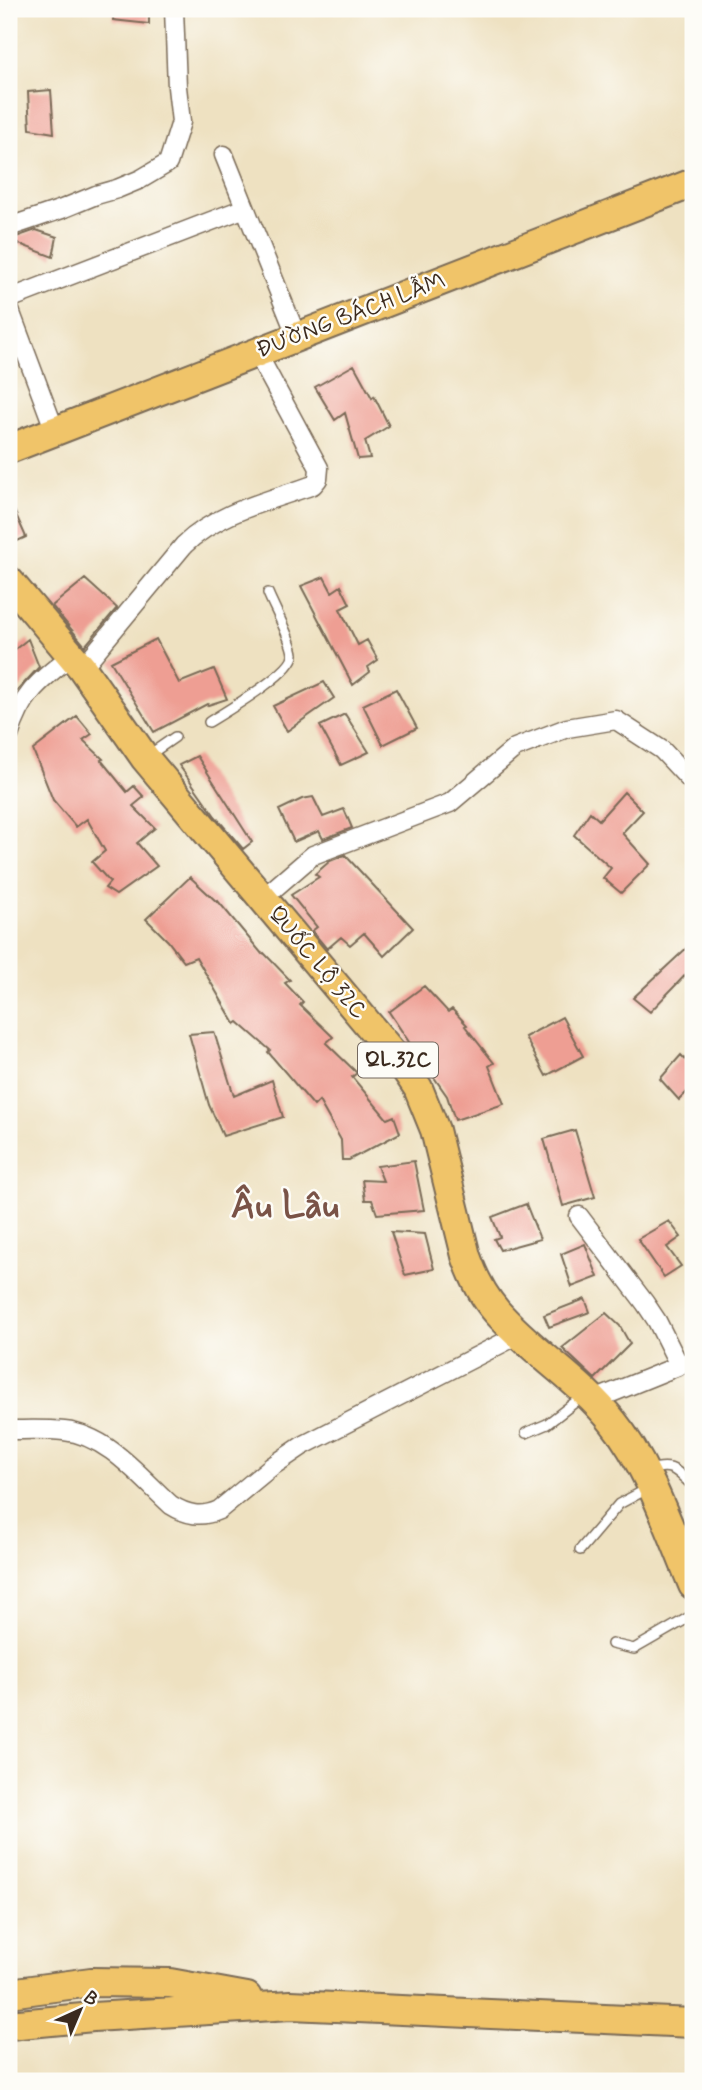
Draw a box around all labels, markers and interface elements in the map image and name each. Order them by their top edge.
street label: ĐƯỜNG BÁCH LẪM [252,266,450,366]
street label: QUỐC LỘ 32C [261,900,373,1026]
road number: QL.32C [358,1042,438,1078]
district label: Âu Lâu [231,1183,339,1231]
north arrow [46,1974,116,2044]
text: B [78,1986,104,2012]

